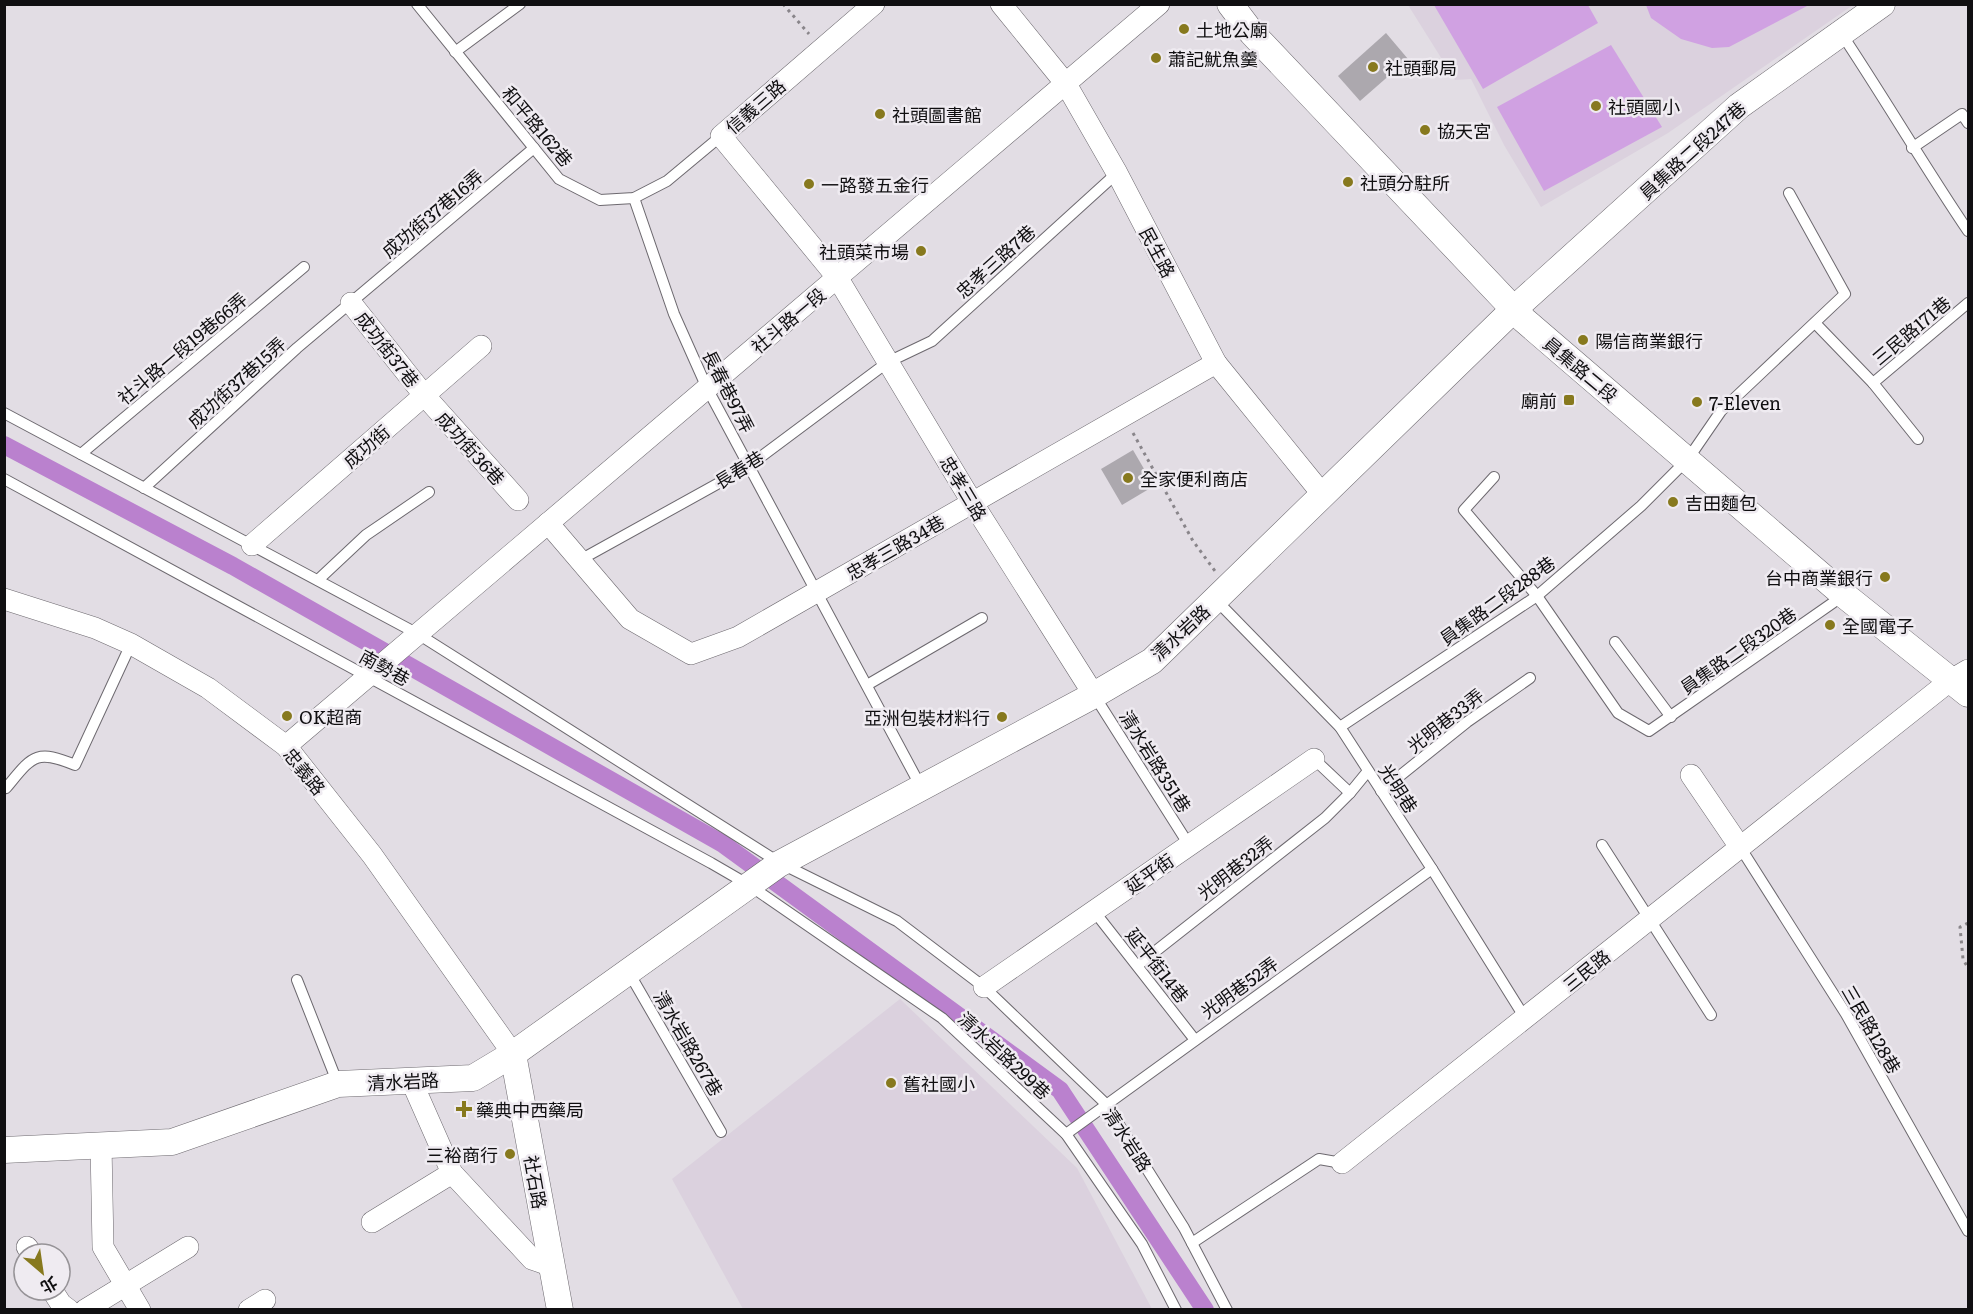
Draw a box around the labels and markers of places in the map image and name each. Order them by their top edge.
place label: 土地公廟 [1196,16,1268,43]
marker: 土地公廟 [1177,22,1191,36]
place label: 蕭記魷魚羹 [1168,45,1258,72]
marker: 蕭記魷魚羹 [1149,51,1163,65]
place label: 社頭郵局 [1385,54,1457,81]
marker: 社頭郵局 [1366,60,1380,74]
place label: 社頭國小 [1608,93,1680,120]
marker: 社頭國小 [1589,99,1603,113]
place label: 社頭圖書館 [892,101,982,128]
marker: 社頭圖書館 [873,107,887,121]
place label: 協天宮 [1437,117,1491,144]
marker: 協天宮 [1418,123,1432,137]
place label: 社頭分駐所 [1360,169,1450,196]
place label: 一路發五金行 [821,171,929,198]
marker: 社頭分駐所 [1341,175,1355,189]
marker: 一路發五金行 [802,177,816,191]
place label: 社頭菜市場 [819,238,909,265]
marker: 社頭菜市場 [914,244,928,258]
place label: 陽信商業銀行 [1595,327,1703,354]
marker: 陽信商業銀行 [1576,333,1590,347]
place label: 廟前 [1521,387,1557,414]
place label: 7-Eleven [1709,389,1781,416]
marker: 廟前 [1562,393,1576,407]
marker: 7-Eleven [1690,395,1704,409]
place label: 全家便利商店 [1140,465,1248,492]
marker: 全家便利商店 [1121,471,1135,485]
place label: 吉田麵包 [1685,489,1757,516]
marker: 吉田麵包 [1666,495,1680,509]
place label: 台中商業銀行 [1765,564,1873,591]
marker: 台中商業銀行 [1878,570,1892,584]
place label: 全國電子 [1842,612,1914,639]
marker: 全國電子 [1823,618,1837,632]
place label: OK超商 [299,703,362,730]
place label: 亞洲包裝材料行 [864,704,990,731]
marker: OK超商 [280,709,294,723]
marker: 亞洲包裝材料行 [995,710,1009,724]
place label: 舊社國小 [903,1070,975,1097]
marker: 舊社國小 [884,1076,898,1090]
place label: 藥典中西藥局 [476,1096,584,1123]
marker: 藥典中西藥局 [457,1102,471,1116]
place label: 三裕商行 [426,1141,498,1168]
marker: 三裕商行 [503,1147,517,1161]

